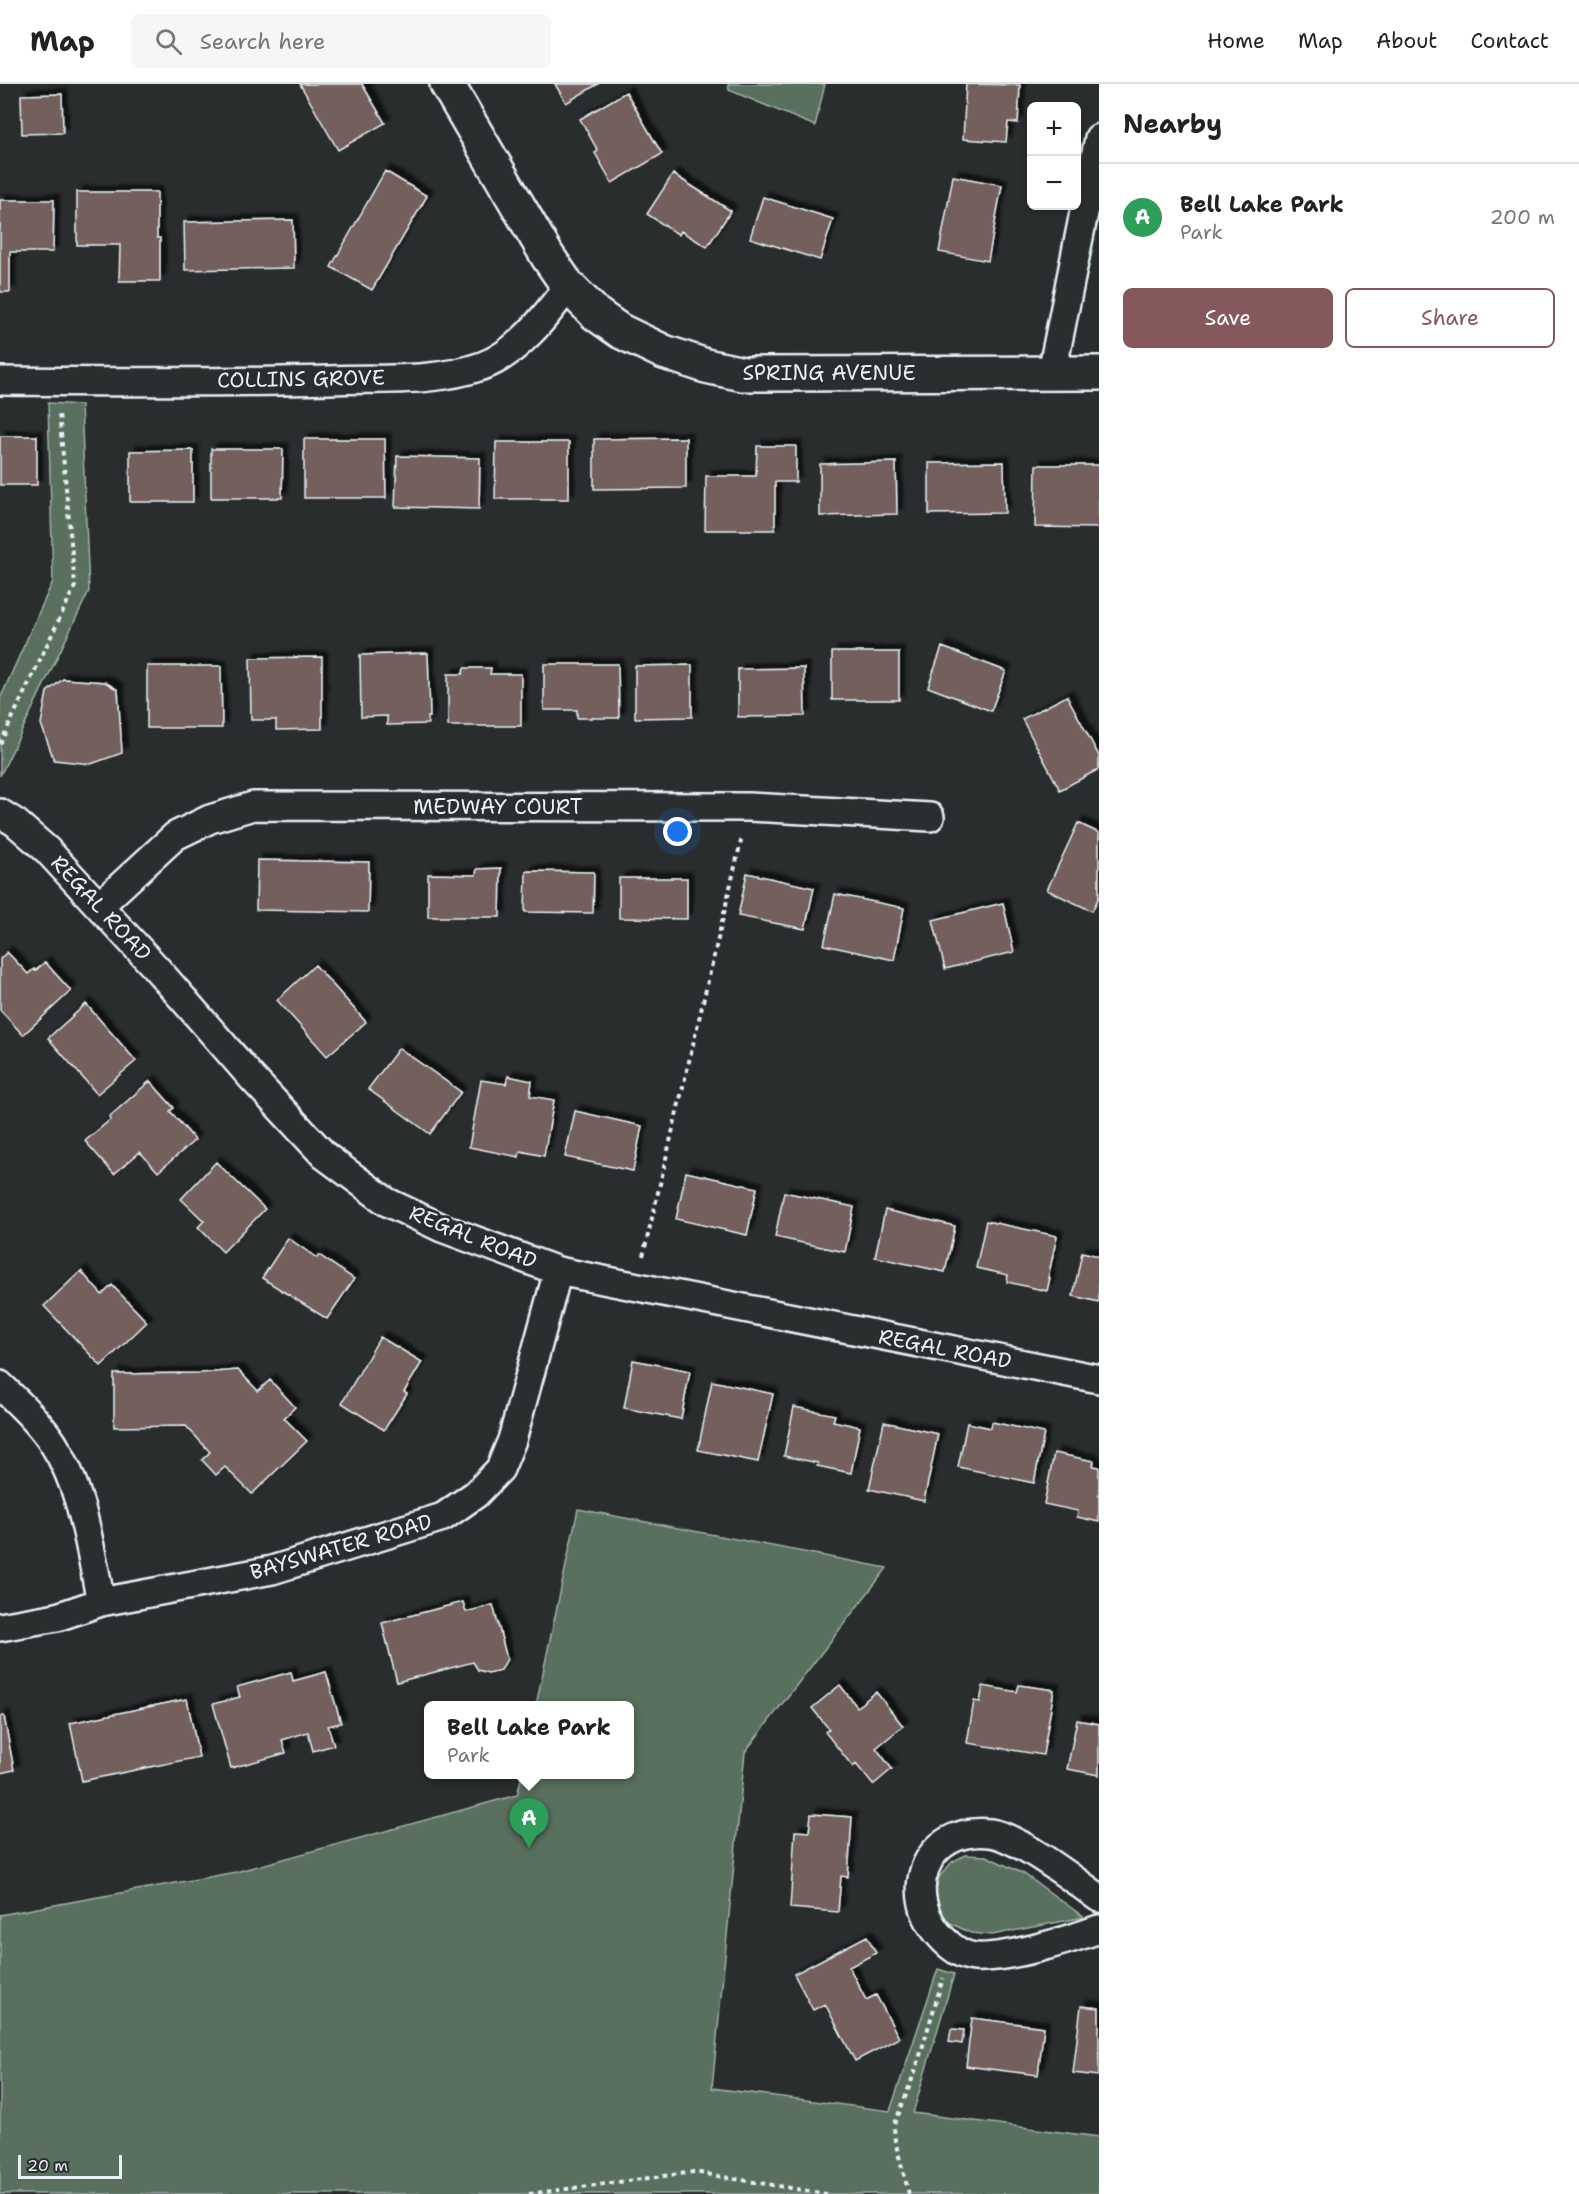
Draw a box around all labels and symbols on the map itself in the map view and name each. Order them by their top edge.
street label: SPRING AVENUE [742,359,916,387]
street label: COLLINS GROVE [217,364,385,394]
street label: MEDWAY COURT [413,793,583,821]
your location [663,817,692,846]
street label: REGAL ROAD [45,849,157,967]
street label: REGAL ROAD [405,1199,541,1275]
street label: REGAL ROAD [876,1322,1014,1376]
street label: BAYSWATER ROAD [247,1508,435,1586]
pin: A [510,1798,548,1848]
scale bar [18,2152,122,2180]

